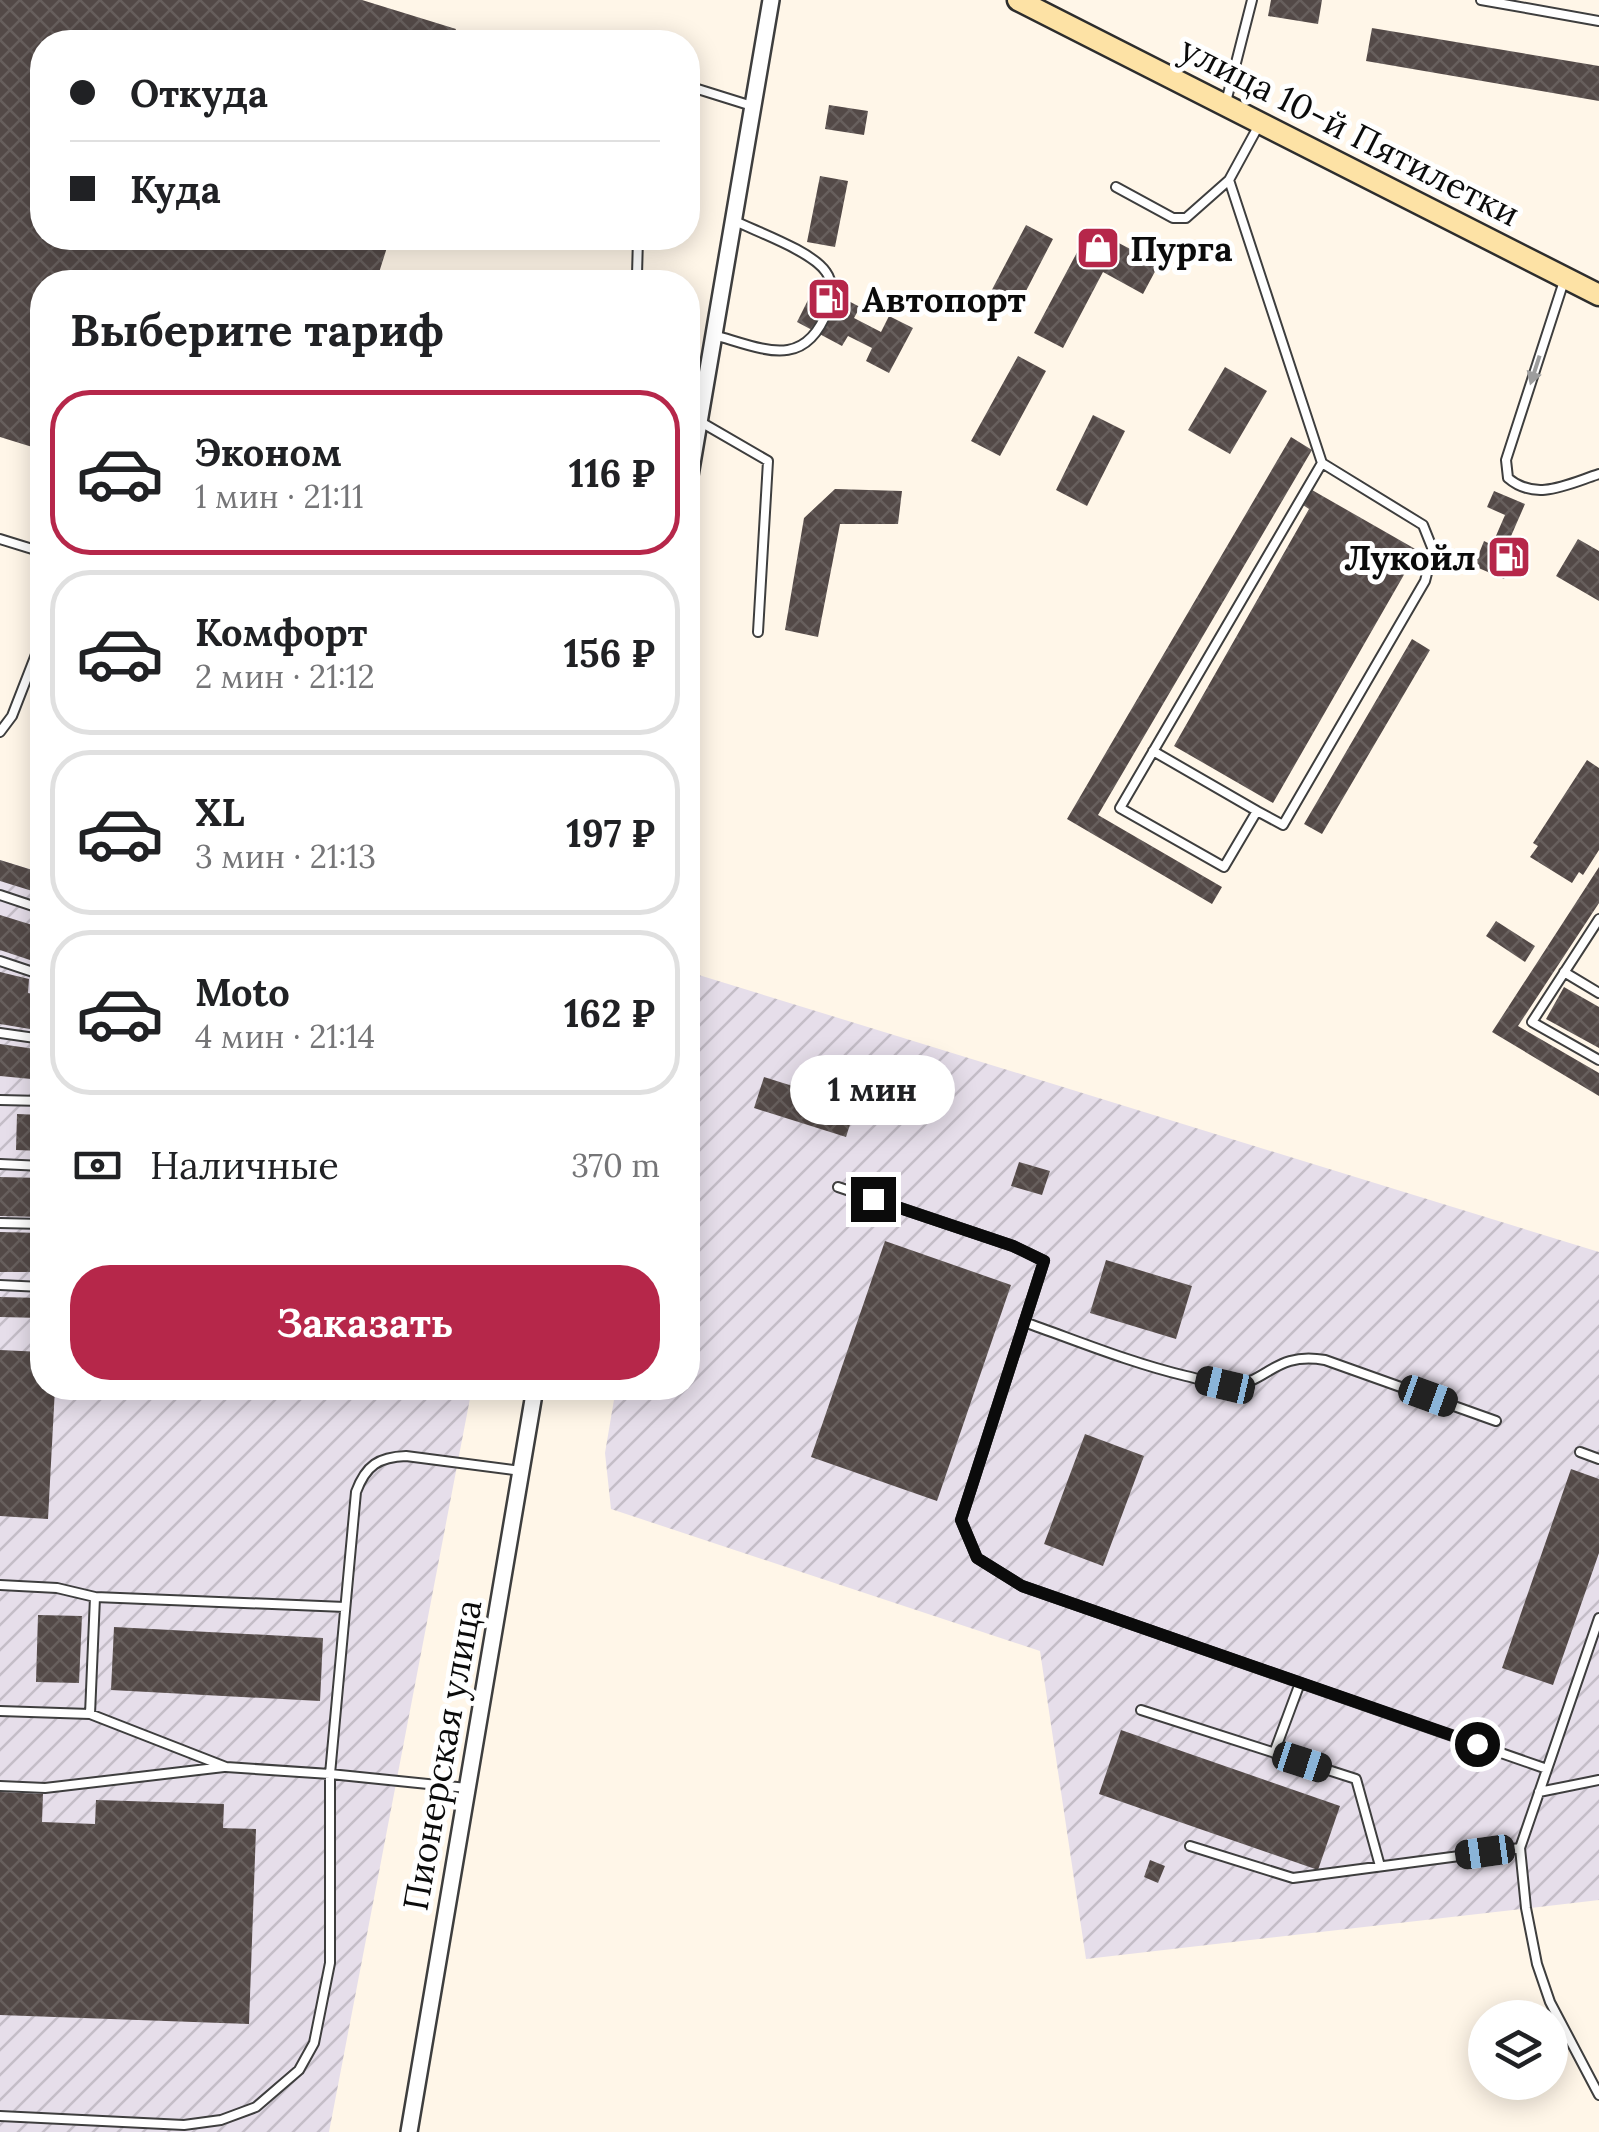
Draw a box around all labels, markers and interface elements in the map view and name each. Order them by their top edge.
street label: улица 10-й Пятилетки [1173,26,1527,236]
text: Откуда [130,69,268,117]
text: Куда [130,165,221,213]
shop icon: Пурга [1075,225,1121,271]
place label: Пурга [1130,226,1233,271]
fuel station icon: Автопорт [806,276,852,322]
place label: Автопорт [862,277,1026,322]
text: Выберите тариф [70,301,444,358]
one-way arrow [1527,355,1542,385]
icon: car [75,428,165,518]
text: Эконом [195,428,342,476]
text: 116 ₽ [569,449,655,497]
text: 1 мин · 21:11 [195,476,364,517]
fuel station icon: Лукойл [1486,534,1532,580]
place label: Лукойл [1344,535,1476,580]
icon: car [75,608,165,698]
text: Комфорт [195,608,367,656]
text: 156 ₽ [564,629,655,677]
text: 2 мин · 21:12 [195,656,375,697]
icon: car [75,788,165,878]
text: XL [195,788,245,836]
text: 197 ₽ [566,809,655,857]
text: 3 мин · 21:13 [195,836,376,877]
icon: car [75,968,165,1058]
text: Moto [195,968,290,1016]
text: 162 ₽ [564,989,655,1037]
text: 4 мин · 21:14 [195,1016,375,1057]
callout: 1 мин [790,1054,956,1124]
text: 1 мин [828,1069,917,1110]
icon: cash [70,1138,125,1193]
text: Наличные [150,1141,339,1189]
text: 370 m [571,1145,660,1186]
route end [851,1177,896,1222]
button: Заказать [70,1265,660,1380]
car [1192,1364,1258,1406]
car [1395,1372,1461,1420]
street label: Пионерская улица [393,1596,491,1914]
route start [1455,1722,1500,1767]
car [1269,1738,1335,1786]
car [1453,1833,1517,1871]
map controls [1468,2000,1568,2100]
button: layers [1468,2000,1568,2100]

